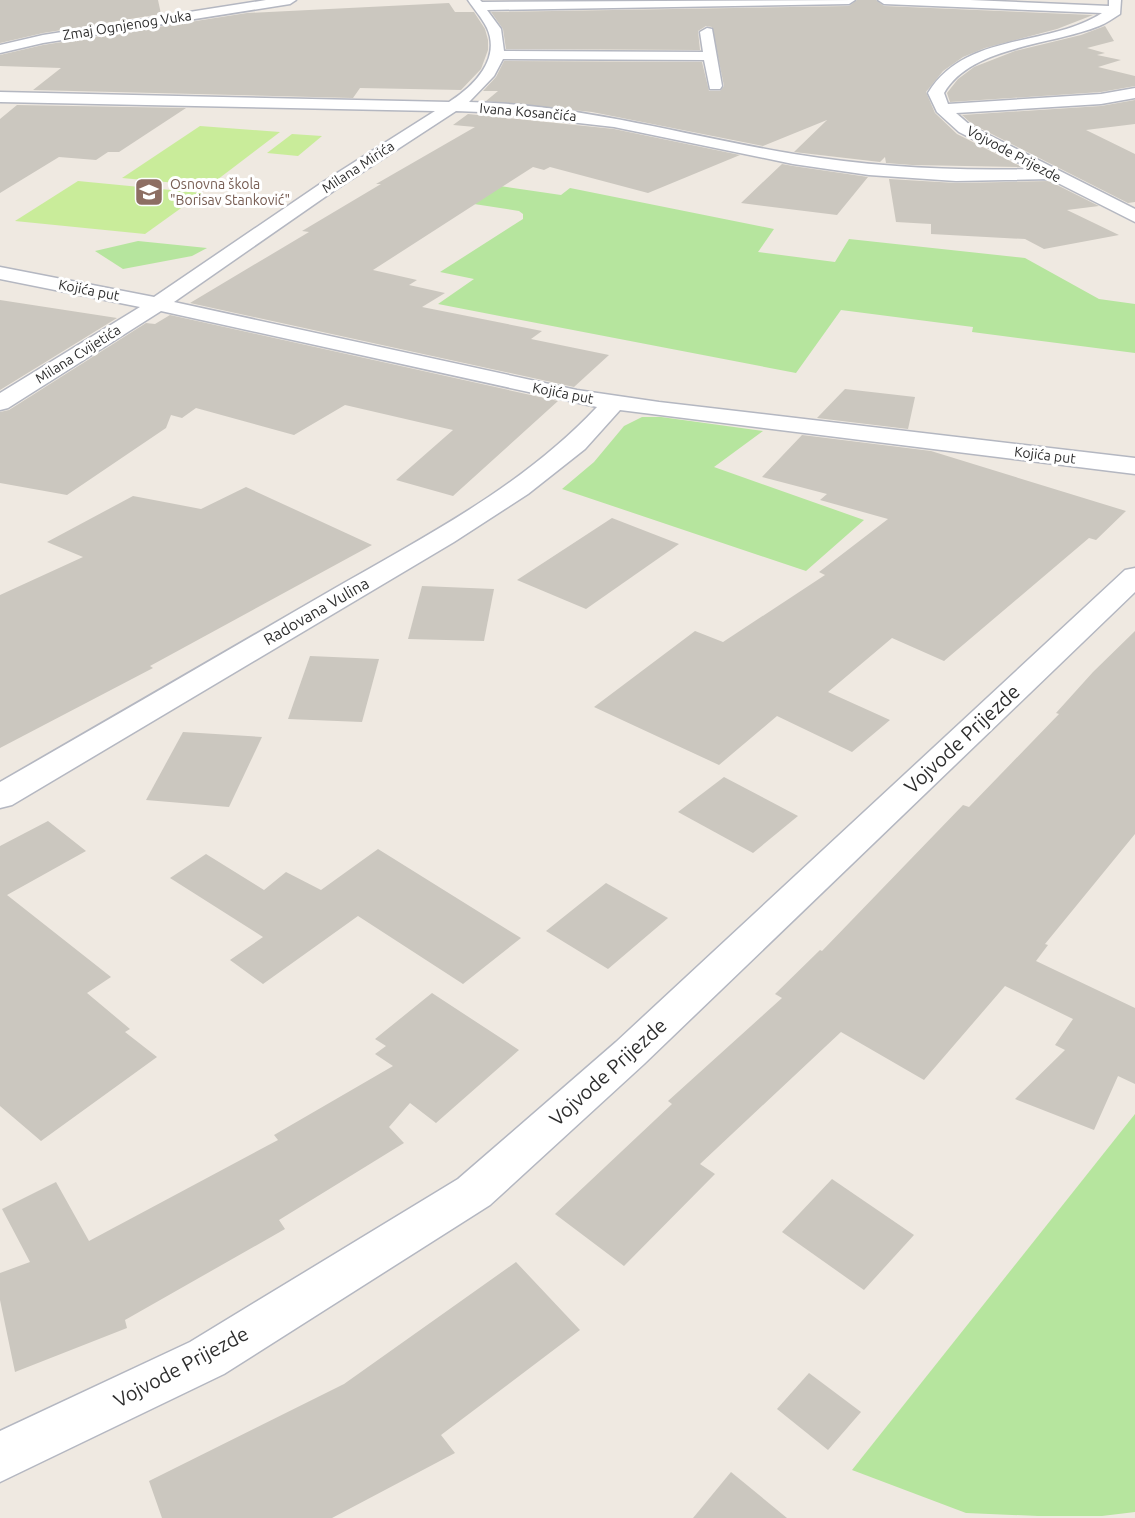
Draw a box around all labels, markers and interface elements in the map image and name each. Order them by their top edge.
street label: Zmaj Ognjenog Vuka [61,7,193,43]
street label: Ivana Kosančića [479,100,577,124]
street label: Vojvode Prijezde [964,122,1064,186]
street label: Milana Mirića [319,138,397,196]
school or university icon: Osnovna škola "Borisav Stanković" [133,176,165,208]
place label: Osnovna škola "Borisav Stanković" [170,176,290,208]
street label: Kojića put [57,276,121,304]
street label: Milana Cvijetića [32,321,124,387]
street label: Kojića put [531,379,595,407]
street label: Kojića put [1013,443,1077,467]
street label: Radovana Vulina [260,574,372,648]
street label: Vojvode Prijezde [899,679,1024,798]
street label: Vojvode Prijezde [545,1013,671,1130]
street label: Vojvode Prijezde [109,1321,252,1412]

